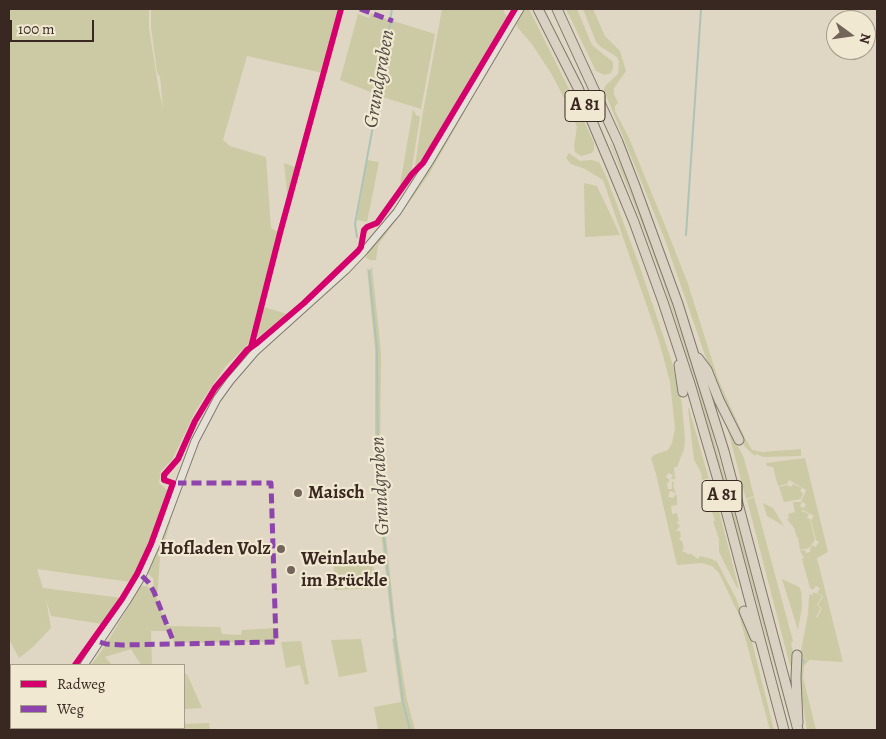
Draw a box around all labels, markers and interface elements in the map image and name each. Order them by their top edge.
scale bar [12,10,96,42]
north arrow [826,10,876,60]
text: 100 m [18,19,55,39]
water label: Grundgraben [360,28,400,130]
text: N [855,31,876,46]
road number: A 81 [565,90,605,122]
water label: Grundgraben [366,436,396,536]
road number: A 81 [702,481,742,512]
place label: Maisch [308,482,365,504]
marker: Maisch [292,487,304,499]
place label: Hofladen Volz [160,538,271,560]
marker: Hofladen Volz [275,543,287,555]
place label: Weinlaube im Brückle [301,548,387,592]
marker: Weinlaube im Brückle [285,564,297,576]
legend [10,664,185,729]
text: Radweg [57,674,105,694]
text: Weg [57,699,84,719]

